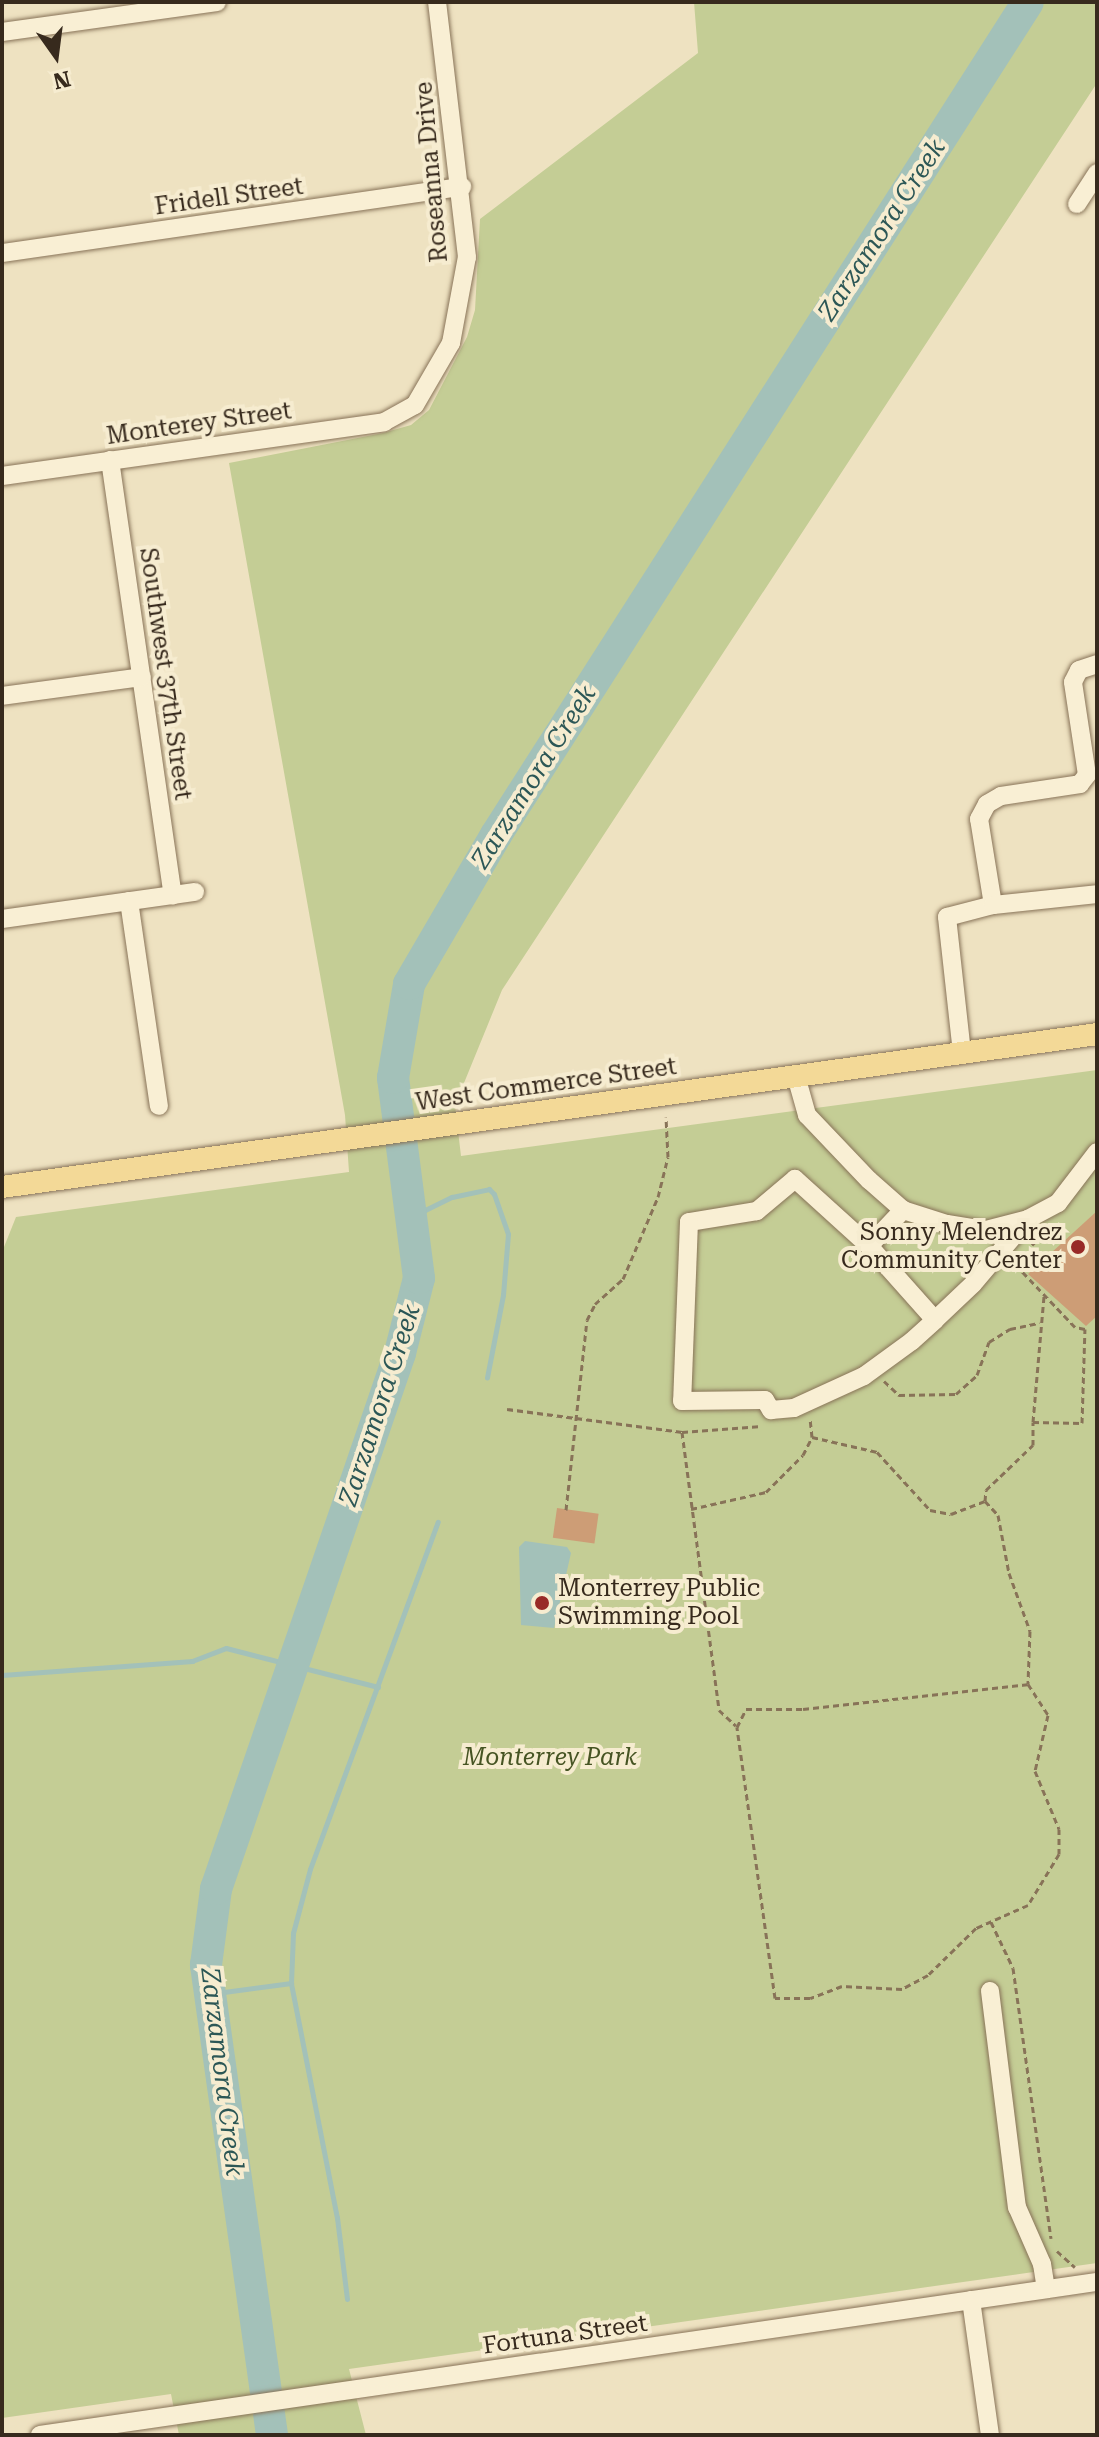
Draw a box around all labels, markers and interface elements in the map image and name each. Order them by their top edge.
north arrow [16,16,96,96]
text: N [51,66,73,94]
street label: Roseanna Drive [410,81,454,263]
water label: Zarzamora Creek [812,134,952,326]
street label: Fridell Street [153,172,305,222]
street label: Monterey Street [105,397,293,451]
street label: Southwest 37th Street [133,546,197,802]
water label: Zarzamora Creek [465,680,603,874]
street label: West Commerce Street [414,1052,678,1118]
place label: Sonny Melendrez Community Center [841,1219,1062,1275]
marker: Sonny Melendrez Community Center [1069,1238,1087,1256]
water label: Zarzamora Creek [333,1301,427,1509]
place label: Monterrey Public Swimming Pool [558,1575,760,1631]
marker: Monterrey Public Swimming Pool [533,1594,551,1612]
park label: Monterrey Park [463,1744,637,1772]
water label: Zarzamora Creek [194,1966,250,2178]
street label: Fortuna Street [481,2309,649,2361]

